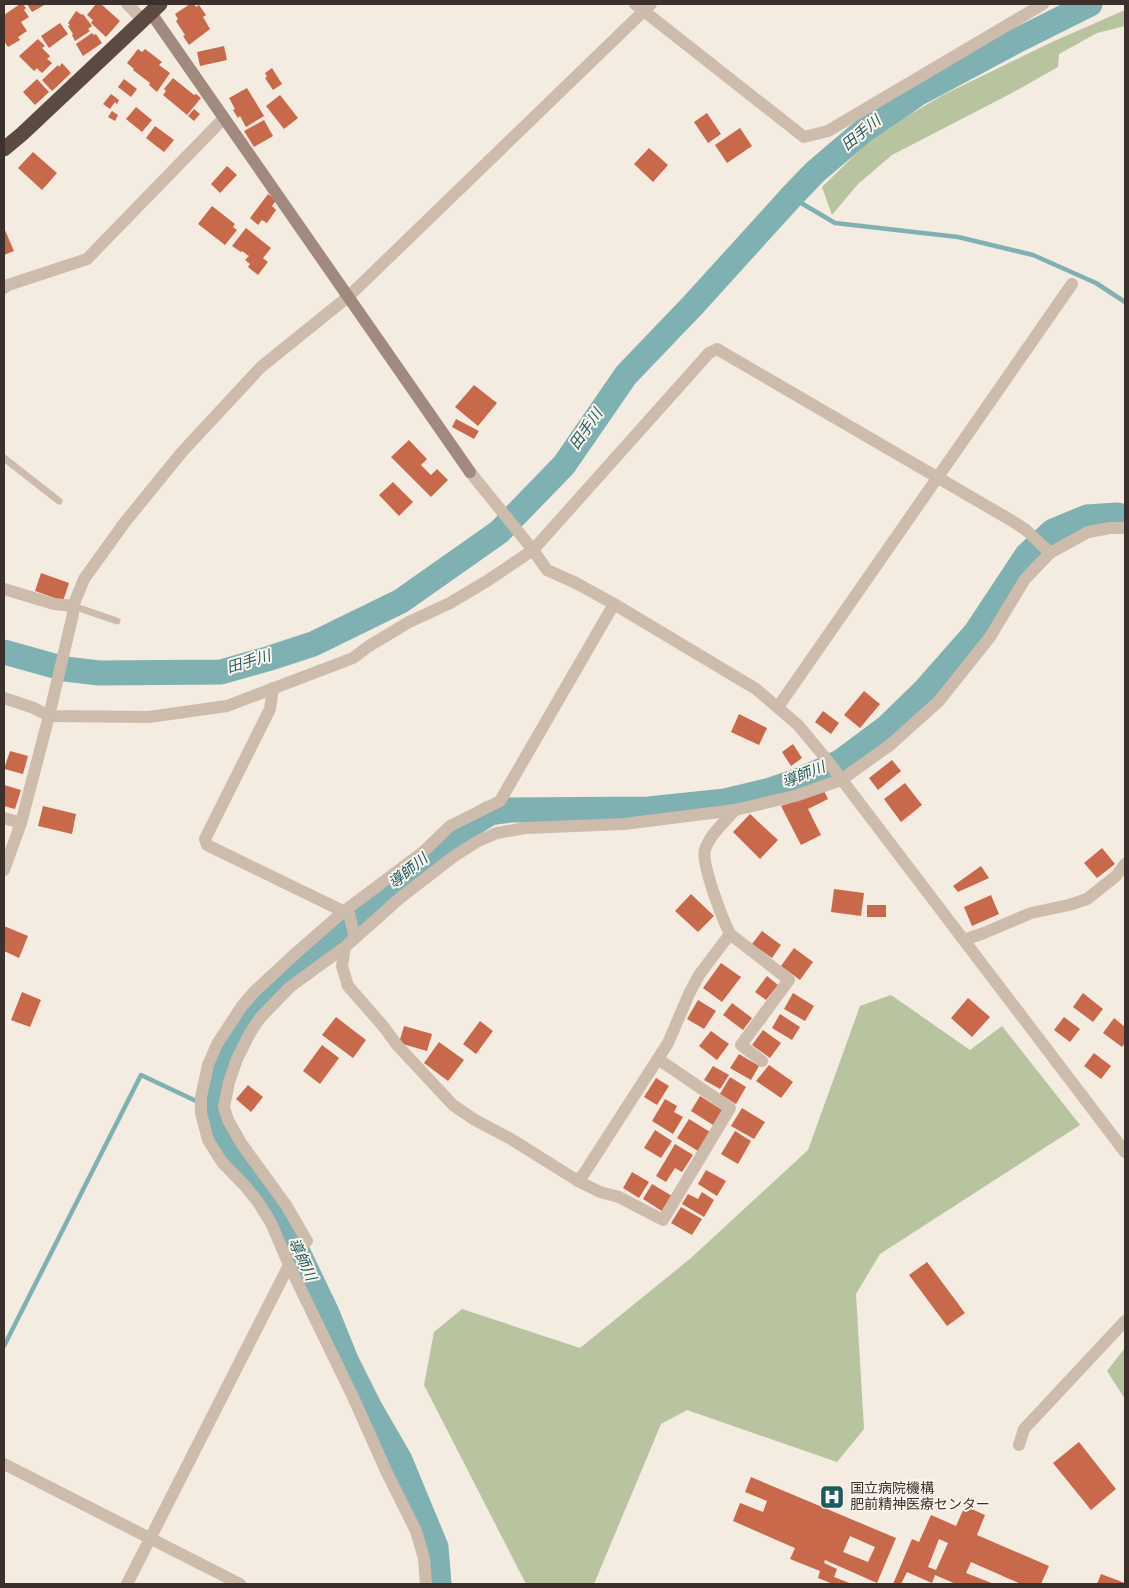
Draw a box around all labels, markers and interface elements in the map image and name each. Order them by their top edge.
water label: 田手川 [839,111,887,156]
water label: 田手川 [566,404,609,454]
water label: 田手川 [225,647,275,679]
water label: 導師川 [780,758,830,793]
water label: 導師川 [386,849,434,894]
water label: 導師川 [283,1236,320,1286]
place label: 国立病院機構 肥前精神医療センター [850,1480,990,1514]
hospital icon: 国立病院機構 肥前精神医療センター [819,1484,845,1510]

